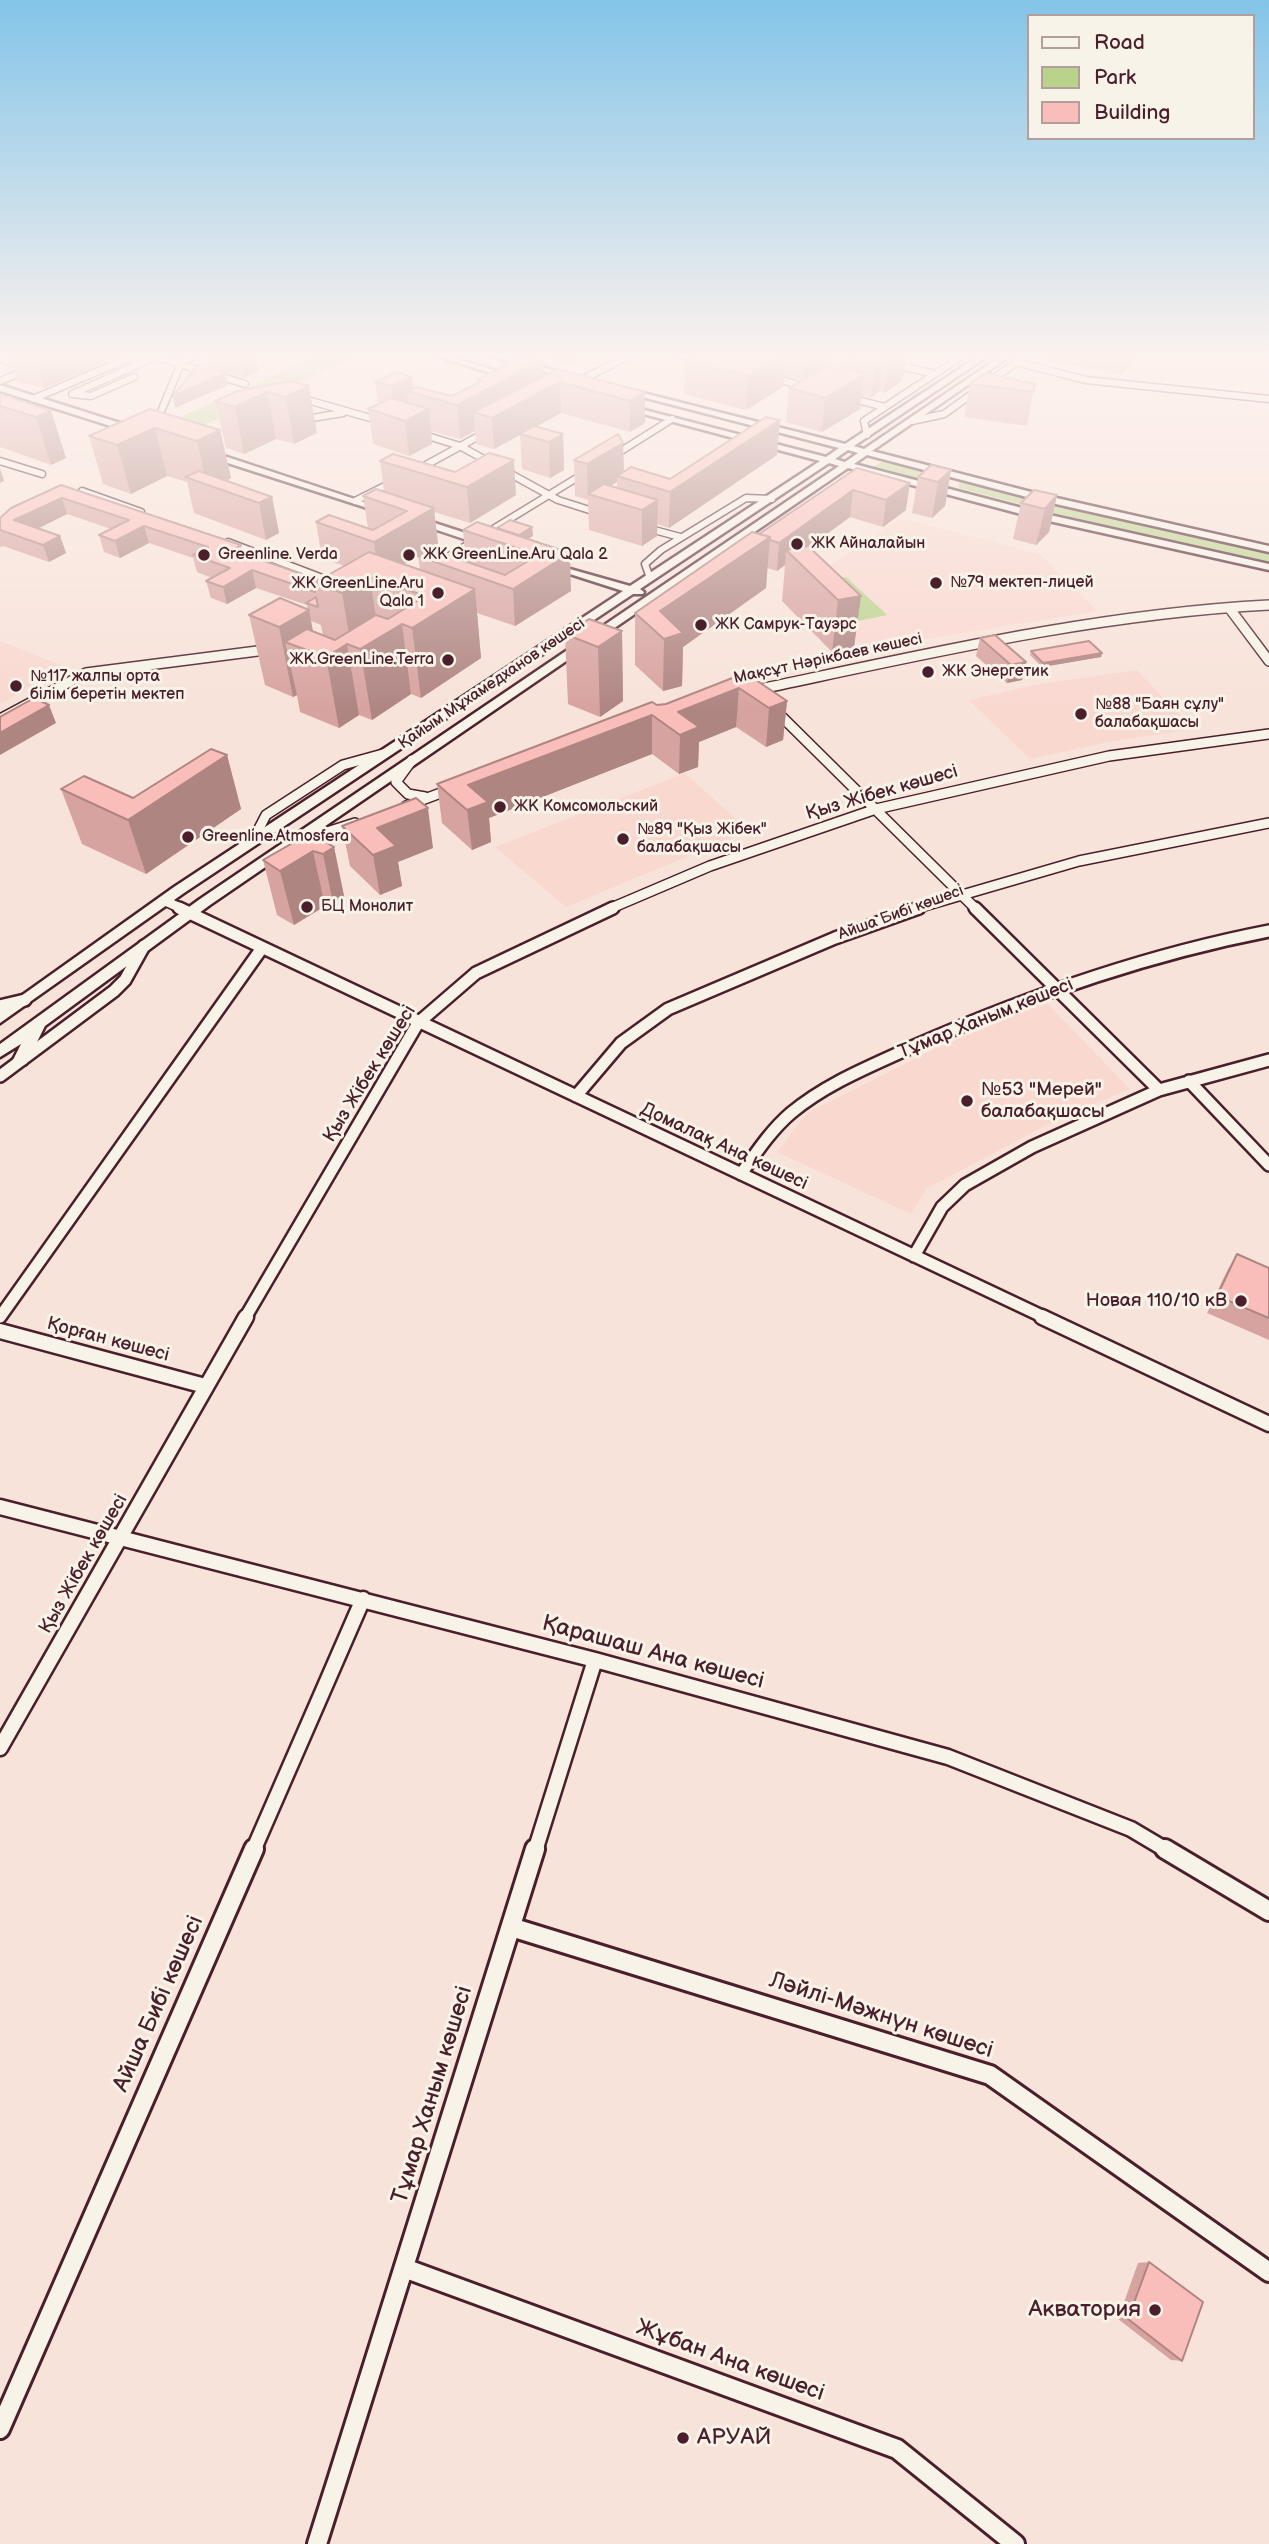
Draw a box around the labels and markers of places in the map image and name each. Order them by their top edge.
place label: ЖК Айналайын [811,534,925,554]
marker: ЖК Айналайын [789,536,805,552]
place label: Greenline. Verda [218,545,338,565]
place label: ЖК GreenLine.Aru Qala 2 [423,545,608,565]
marker: Greenline. Verda [196,547,212,563]
marker: ЖК GreenLine.Aru Qala 2 [401,547,417,563]
place label: №79 мектеп-лицей [950,573,1094,593]
place label: ЖК GreenLine.Aru Qala 1 [291,574,424,612]
marker: №79 мектеп-лицей [928,575,944,591]
marker: ЖК GreenLine.Aru Qala 1 [430,585,446,601]
place label: ЖК Самрук-Тауэрс [715,615,857,635]
marker: ЖК Самрук-Тауэрс [693,617,709,633]
place label: ЖК.GreenLine.Terra [289,650,434,670]
marker: ЖК.GreenLine.Terra [440,652,456,668]
place label: ЖК Энергетик [942,662,1049,682]
marker: ЖК Энергетик [920,664,936,680]
place label: №117 жалпы орта білім беретін мектеп [30,667,185,705]
marker: №117 жалпы орта білім беретін мектеп [8,678,24,694]
place label: №88 "Баян сұлу" балабақшасы [1095,695,1224,733]
marker: №88 "Баян сұлу" балабақшасы [1073,706,1089,722]
place label: ЖК Комсомольский [514,797,658,817]
marker: ЖК Комсомольский [492,799,508,815]
place label: №89 "Қыз Жібек" балабақшасы [637,820,767,858]
place label: Greenline.Atmosfera [202,827,349,847]
marker: Greenline.Atmosfera [180,829,196,845]
marker: №89 "Қыз Жібек" балабақшасы [615,831,631,847]
place label: БЦ Монолит [321,897,413,917]
marker: БЦ Монолит [299,899,315,915]
place label: №53 "Мерей" балабақшасы [981,1079,1105,1123]
marker: №53 "Мерей" балабақшасы [959,1093,975,1109]
place label: Новая 110/10 кВ [1086,1290,1227,1312]
marker: Новая 110/10 кВ [1233,1293,1249,1309]
place label: Акватория [1028,2296,1141,2324]
marker: Акватория [1147,2302,1163,2318]
place label: АРУАЙ [697,2424,771,2452]
marker: АРУАЙ [675,2430,691,2446]

